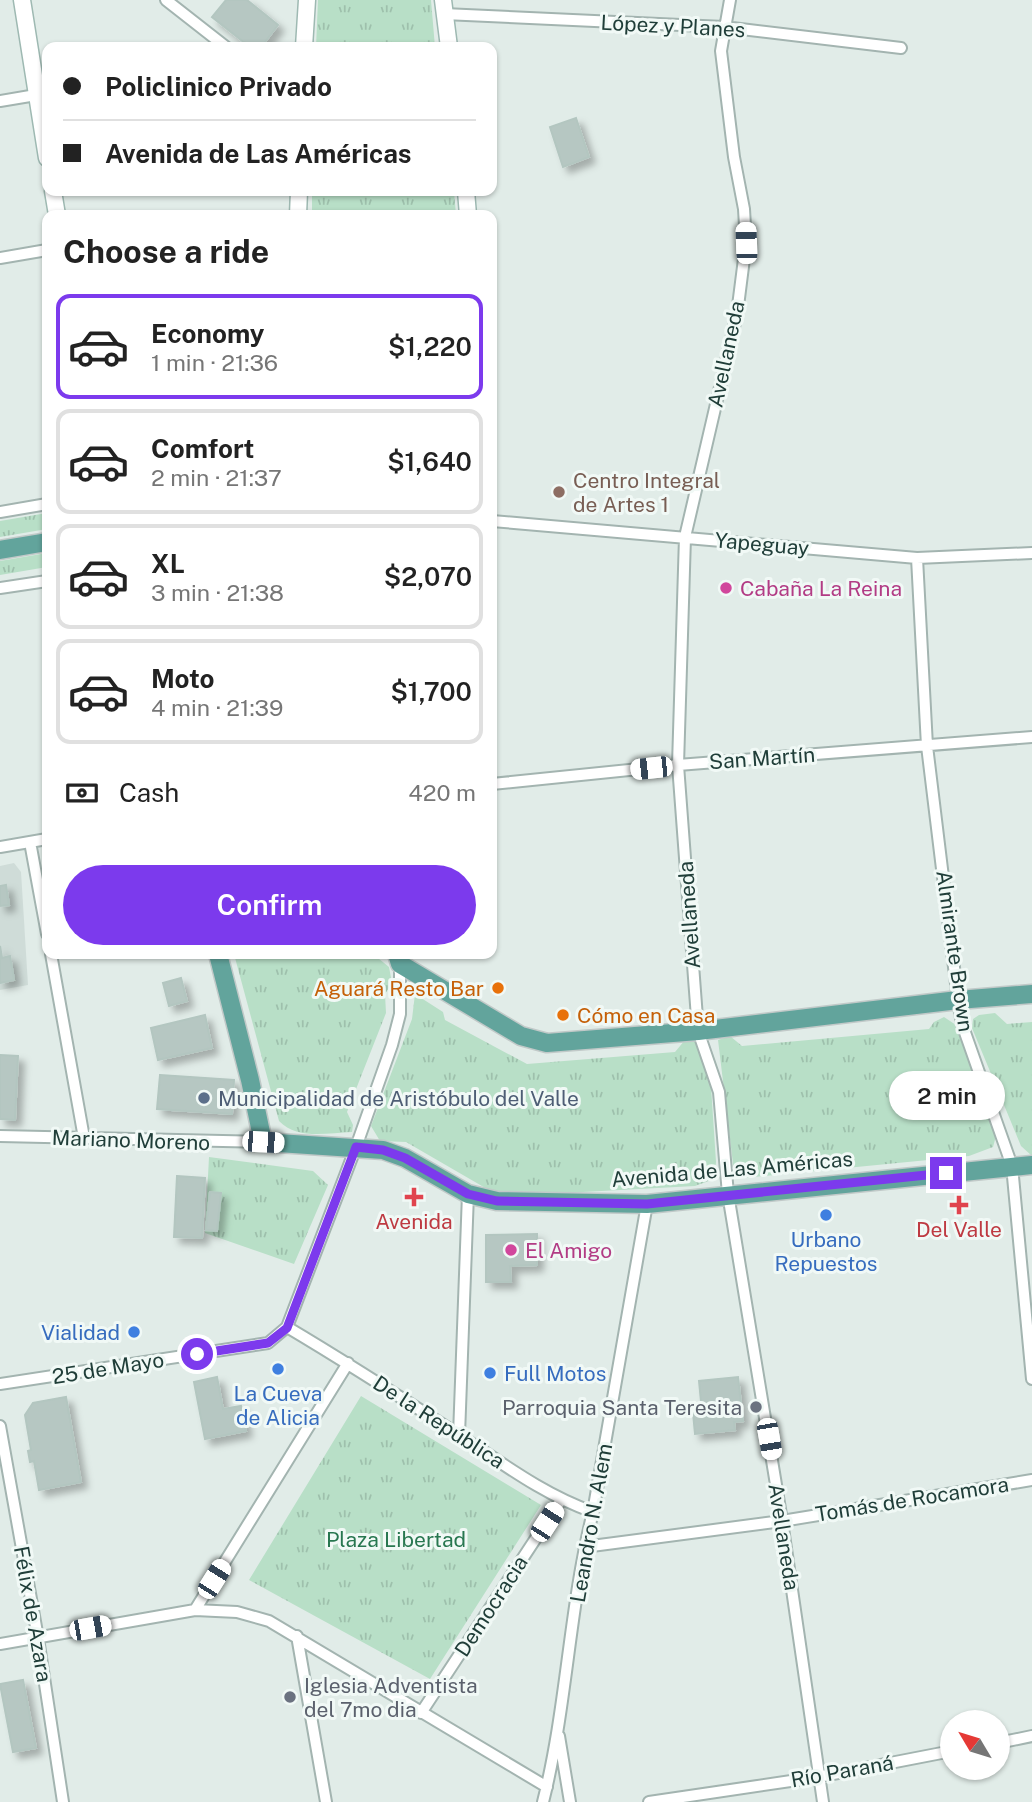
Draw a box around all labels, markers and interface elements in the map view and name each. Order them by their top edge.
street label: López y Planes [600,10,746,42]
text: Policlinico Privado [105,71,332,102]
text: Avenida de Las Américas [105,138,411,169]
car [735,222,758,264]
text: Choose a ride [63,233,269,270]
street label: Avellaneda [703,299,749,409]
icon: car [67,315,130,378]
text: Economy [151,318,264,349]
text: $1,220 [388,331,472,362]
text: 1 min · 21:36 [151,349,278,376]
icon: car [67,430,130,493]
text: Comfort [151,433,254,464]
text: $1,640 [387,446,472,477]
text: 2 min · 21:37 [151,464,282,491]
place label: Centro Integral de Artes 1 [573,468,720,517]
marker: Centro Integral de Artes 1 [551,484,567,500]
street label: Yapeguay [714,527,810,561]
icon: car [67,545,130,608]
text: XL [151,548,185,579]
text: $2,070 [384,561,472,592]
place label: Cabaña La Reina [740,576,902,601]
text: 3 min · 21:38 [151,579,284,606]
marker: Cabaña La Reina [718,580,734,596]
icon: car [67,660,130,723]
text: Moto [151,663,214,694]
text: $1,700 [390,676,472,707]
text: 4 min · 21:39 [151,694,283,721]
street label: San Martín [708,742,816,774]
car [630,755,673,781]
icon: cash [63,774,101,812]
text: Cash [119,777,179,808]
text: 420 m [408,779,476,806]
street label: Avellaneda [673,860,705,970]
button: Confirm [63,865,476,945]
street label: Almirante Brown [931,869,979,1033]
place label: Aguará Resto Bar [314,976,484,1001]
marker: Aguará Resto Bar [490,980,506,996]
place label: Cómo en Casa [577,1003,715,1028]
marker: Cómo en Casa [555,1007,571,1023]
callout: 2 min [888,1072,1004,1120]
text: 2 min [917,1082,977,1109]
place label: Municipalidad de Aristóbulo del Valle [218,1086,579,1111]
marker: Municipalidad de Aristóbulo del Valle [196,1090,212,1106]
street label: Mariano Moreno [51,1125,211,1155]
car [242,1130,285,1154]
street label: Avenida de Las Américas [610,1146,854,1192]
route end [930,1157,962,1189]
marker: Avenida [406,1189,422,1205]
marker: Del Valle [951,1197,967,1213]
marker: Urbano Repuestos [818,1207,834,1223]
place label: Avenida [375,1209,453,1234]
place label: Del Valle [916,1217,1002,1242]
place label: Urbano Repuestos [775,1227,877,1276]
place label: El Amigo [525,1238,612,1263]
marker: El Amigo [503,1242,519,1258]
place label: Vialidad [41,1320,120,1345]
marker: Vialidad [126,1324,142,1340]
route start [181,1338,213,1370]
street label: 25 de Mayo [50,1347,166,1389]
marker: La Cueva de Alicia [270,1361,286,1377]
place label: Full Motos [504,1361,606,1386]
marker: Full Motos [482,1365,498,1381]
street label: De la República [369,1370,509,1474]
place label: La Cueva de Alicia [234,1381,322,1430]
place label: Parroquia Santa Teresita [502,1395,742,1420]
marker: Parroquia Santa Teresita [748,1399,764,1415]
car [756,1416,783,1462]
street label: Leandro N. Alem [565,1442,617,1604]
street label: Tomás de Rocamora [814,1471,1010,1527]
street label: Avellaneda [763,1482,805,1592]
car [527,1499,568,1545]
park label: Plaza Libertad [326,1527,466,1552]
street label: Félix de Azara [9,1544,57,1684]
street label: Democracia [449,1551,533,1661]
car [194,1556,235,1602]
car [68,1614,113,1642]
place label: Iglesia Adventista del 7mo dia [304,1673,478,1722]
marker: Iglesia Adventista del 7mo dia [282,1689,298,1705]
north arrow [940,1710,1010,1780]
map controls [940,1710,1010,1780]
street label: Río Paraná [789,1750,895,1792]

